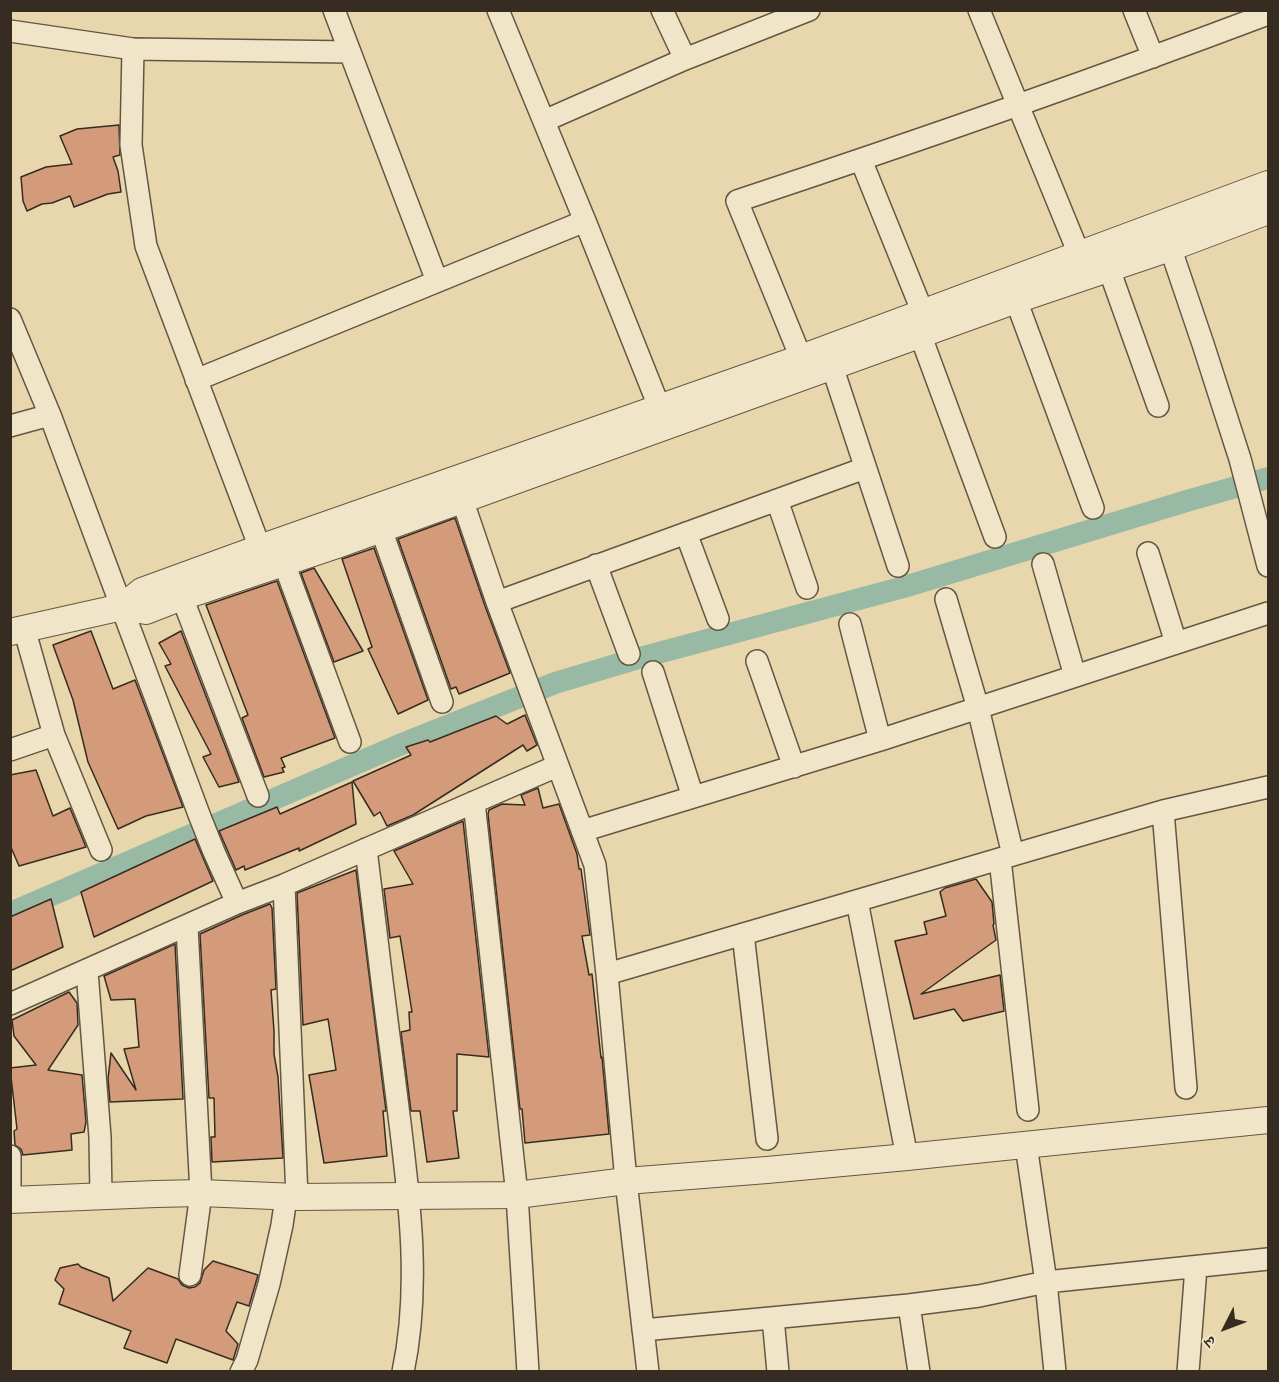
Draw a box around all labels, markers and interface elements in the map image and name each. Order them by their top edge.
north arrow [1195,1298,1255,1358]
text: उ [1200,1330,1223,1351]

